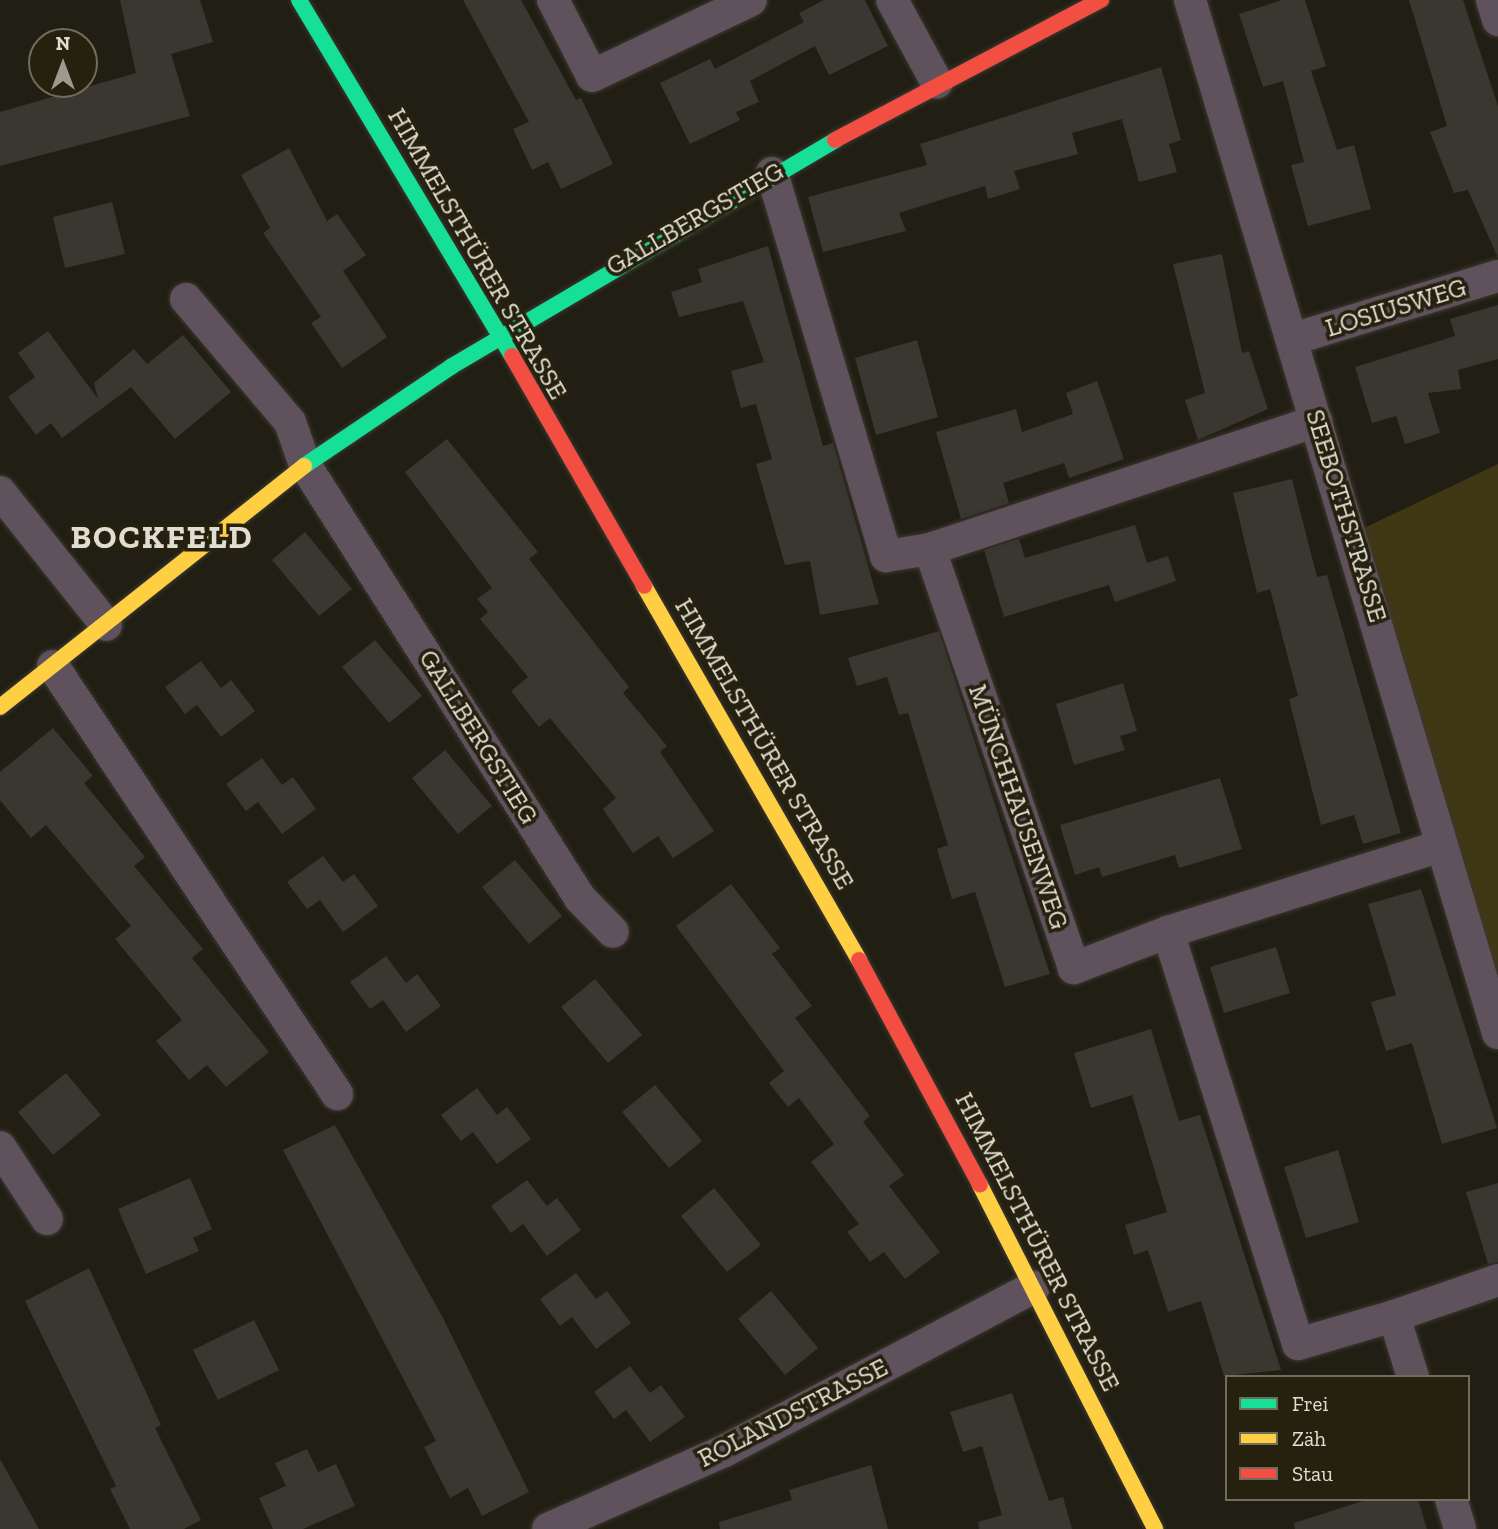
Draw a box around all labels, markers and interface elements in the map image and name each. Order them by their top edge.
north arrow [28,28,98,98]
text: N [56,32,70,55]
street label: HIMMELSTHÜRER STRASSE [381,103,573,405]
street label: GALLBERGSTIEG [601,156,789,282]
street label: LOSIUSWEG [1322,272,1470,344]
street label: SEEBOTHSTRASSE [1299,406,1393,626]
district label: BOCKFELD [71,517,253,557]
street label: HIMMELSTHÜRER STRASSE [668,593,860,895]
street label: GALLBERGSTIEG [412,644,544,830]
street label: MÜNCHHAUSENWEG [961,681,1075,933]
street label: HIMMELSTHÜRER STRASSE [948,1088,1126,1396]
street label: ROLANDSTRASSE [693,1352,893,1474]
legend [1225,1375,1470,1501]
text: Frei [1292,1391,1328,1416]
text: Zäh [1292,1426,1326,1451]
text: Stau [1292,1461,1333,1486]

